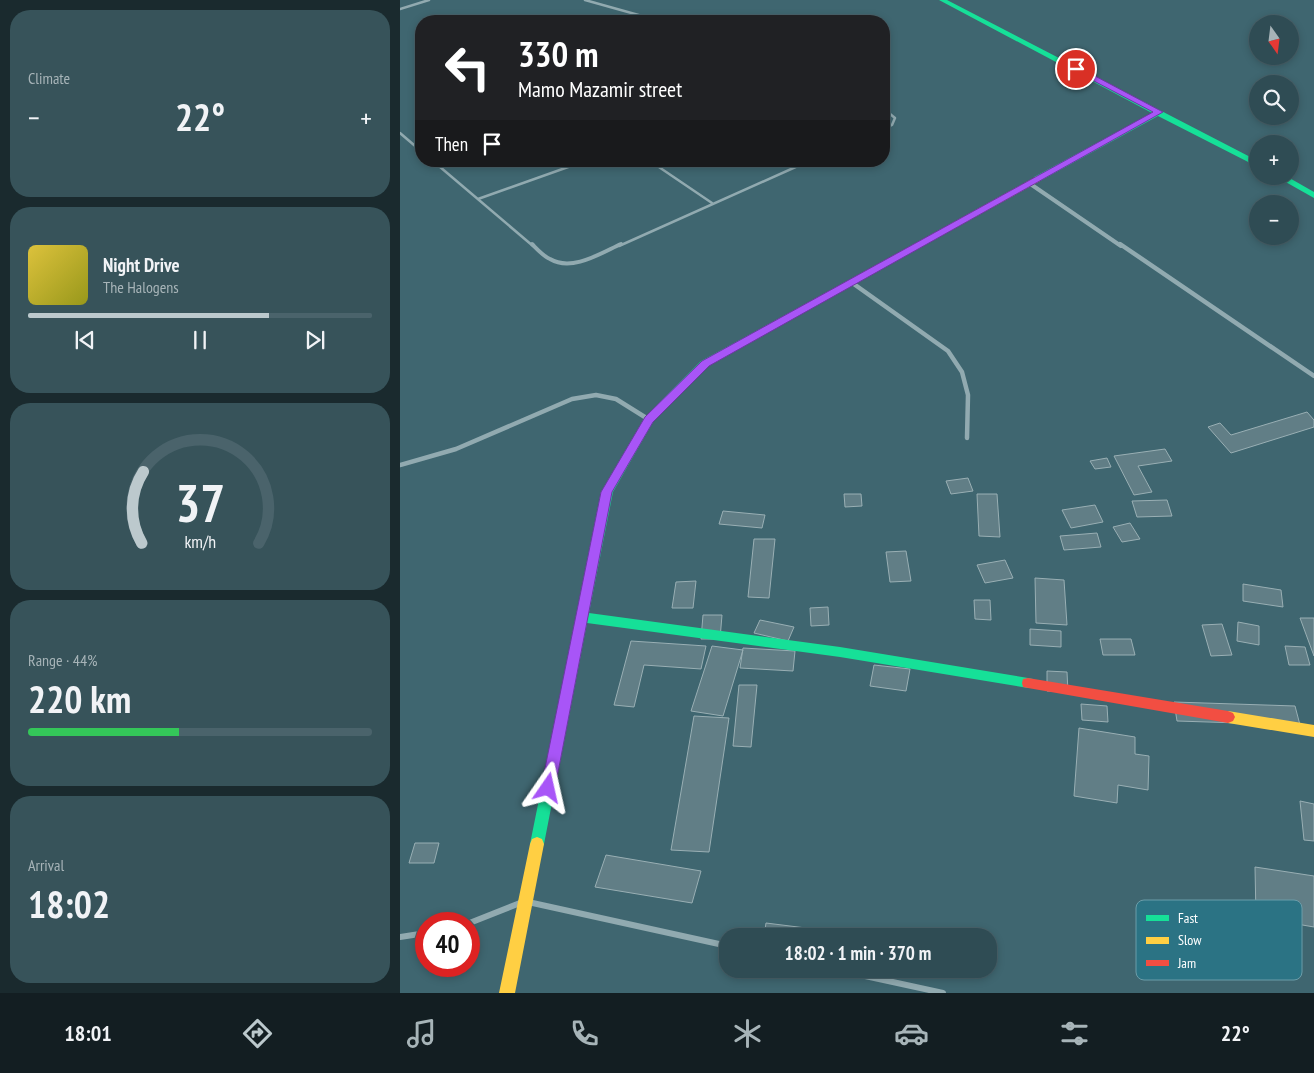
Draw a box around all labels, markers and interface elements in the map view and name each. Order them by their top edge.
north arrow [1249,15,1299,65]
map controls [1249,15,1299,245]
text: 330 m [518,31,599,77]
icon: left [435,35,500,100]
pin [1055,48,1097,90]
icon: arrive [1062,55,1090,83]
text: Climate [28,68,70,88]
text: Mamo Mazamir street [518,75,682,103]
button: search [1249,75,1299,125]
text: 22° [175,92,225,141]
text: − [28,99,40,136]
text: + [360,99,372,136]
icon: arrive [478,130,506,158]
text: Then [435,132,468,156]
button: + [1249,135,1299,185]
button: − [1249,195,1299,245]
text: Night Drive [103,253,180,277]
text: The Halogens [103,277,179,297]
icon: previous [71,326,99,354]
icon: pause [186,326,214,354]
icon: next [301,326,329,354]
text: 37 [175,469,225,536]
text: km/h [184,530,216,553]
text: Range · 44% [28,650,97,670]
text: 220 km [28,674,131,723]
position arrow [521,761,573,813]
text: Arrival [28,855,64,875]
text: 18:02 [28,879,110,928]
legend [1136,900,1302,980]
text: Fast [1178,909,1198,927]
speed limit sign: 40 [415,912,480,977]
text: Slow [1178,931,1202,949]
text: 18:02 · 1 min · 370 m [785,941,931,965]
text: Jam [1177,954,1196,972]
icon: directions [240,1016,275,1051]
icon: music [404,1016,439,1051]
icon: phone [567,1016,602,1051]
icon: climate [730,1016,765,1051]
icon: car [894,1016,929,1051]
icon: filters [1057,1016,1092,1051]
text: 18:01 [64,1019,112,1047]
text: 22° [1221,1019,1250,1047]

